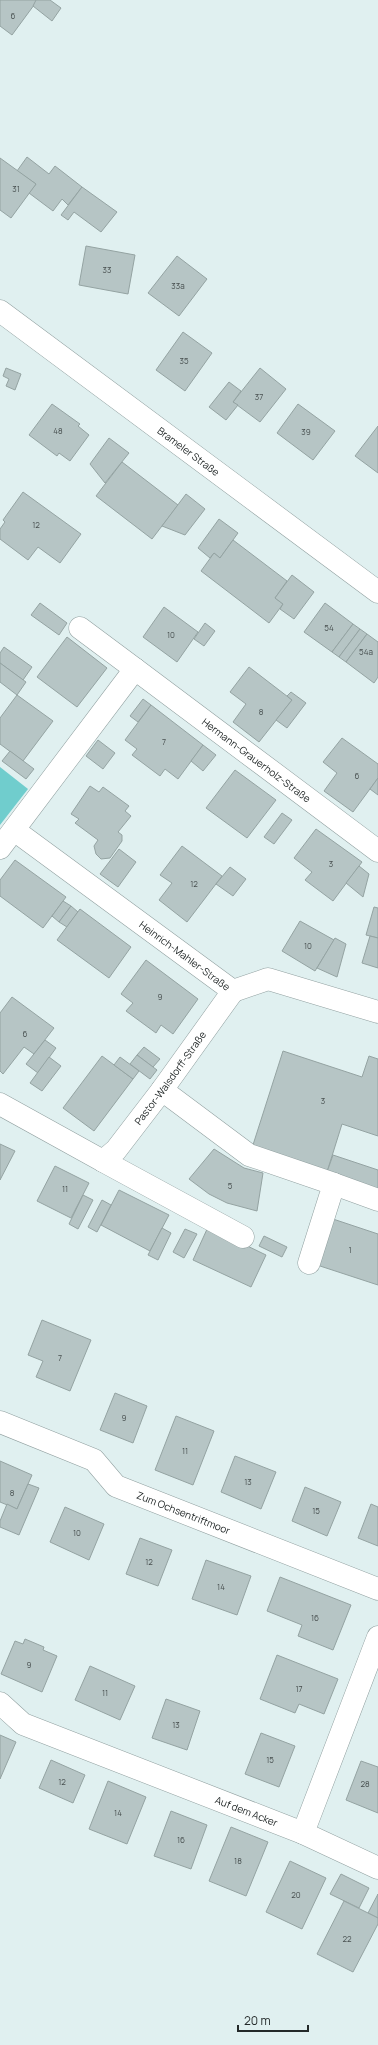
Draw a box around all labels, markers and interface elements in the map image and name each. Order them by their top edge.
house number: 6 [11,10,16,21]
house number: 31 [12,183,20,194]
house number: 33 [103,264,111,275]
house number: 33a [171,280,185,291]
house number: 35 [179,355,189,366]
house number: 37 [255,391,263,402]
street label: Brameler Straße [155,423,223,479]
house number: 48 [53,425,63,436]
house number: 39 [301,426,311,437]
house number: 12 [32,519,40,530]
house number: 54 [324,622,334,633]
house number: 10 [167,629,175,640]
house number: 54a [359,646,373,657]
house number: 8 [259,706,264,717]
street label: Hermann-Grauerholz-Straße [199,715,314,805]
house number: 7 [162,736,166,747]
house number: 6 [355,770,360,781]
house number: 3 [329,858,333,869]
house number: 12 [190,878,198,889]
street label: Heinrich-Mahler-Straße [137,917,233,994]
house number: 10 [304,940,312,951]
house number: 9 [158,991,163,1002]
house number: 6 [23,1028,28,1039]
street label: Pastor-Walsdorff-Straße [131,1028,209,1128]
house number: 3 [321,1095,325,1106]
house number: 5 [228,1180,233,1191]
house number: 11 [62,1183,68,1194]
house number: 1 [348,1244,352,1255]
house number: 7 [58,1352,62,1363]
house number: 9 [122,1412,127,1423]
house number: 11 [182,1445,188,1456]
house number: 13 [244,1476,252,1487]
house number: 8 [10,1487,15,1498]
street label: Zum Ochsentriftmoor [135,1488,233,1537]
house number: 15 [312,1505,320,1516]
house number: 10 [73,1527,81,1538]
house number: 12 [145,1556,153,1567]
house number: 14 [217,1581,225,1592]
house number: 16 [311,1612,319,1623]
house number: 9 [27,1659,32,1670]
house number: 17 [295,1683,303,1694]
house number: 11 [102,1687,108,1698]
house number: 13 [172,1719,180,1730]
house number: 15 [266,1754,274,1765]
house number: 12 [58,1776,66,1787]
house number: 28 [360,1778,370,1789]
street label: Auf dem Acker [213,1792,280,1830]
house number: 14 [114,1807,122,1818]
house number: 16 [177,1834,185,1845]
house number: 18 [234,1855,242,1866]
house number: 20 [291,1889,301,1900]
house number: 22 [342,1933,352,1944]
scale bar [238,2007,308,2033]
text: 20 m [244,2012,271,2029]

